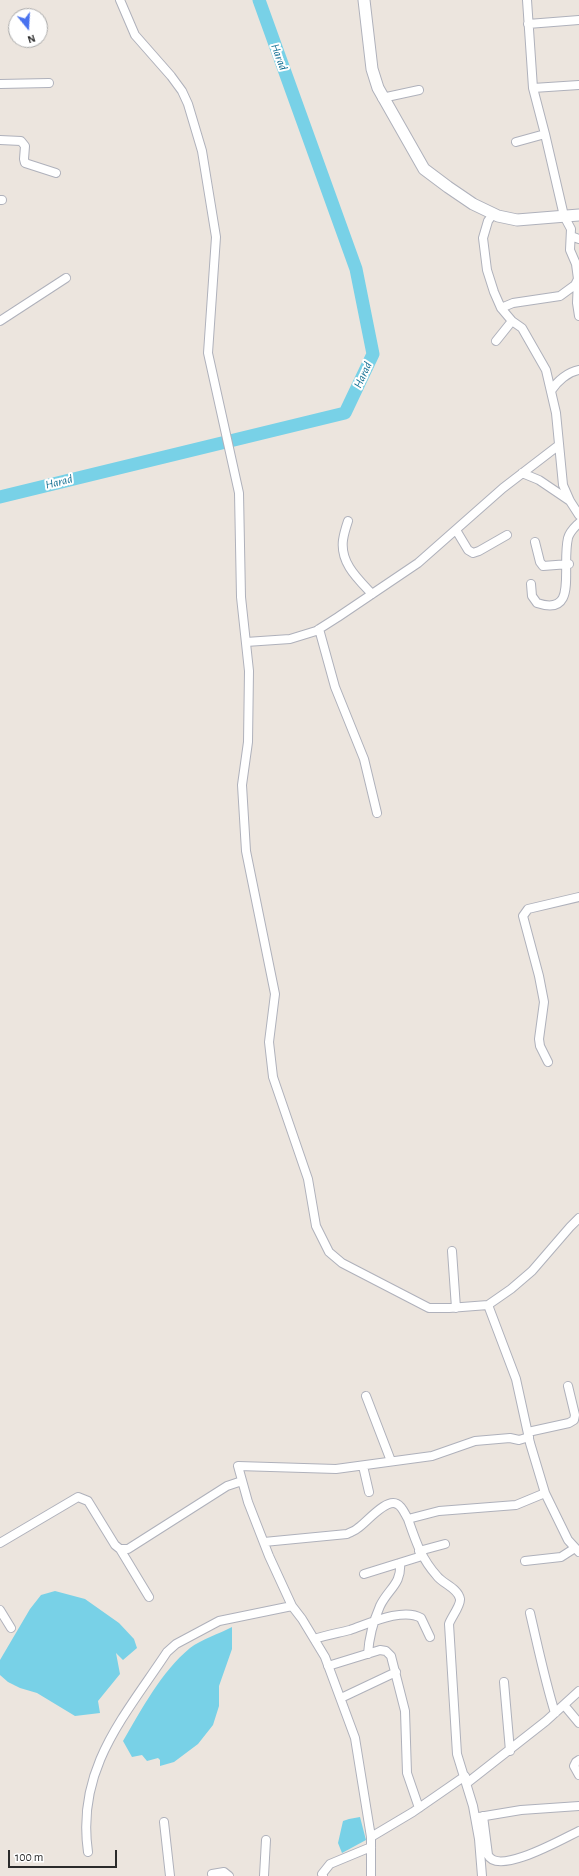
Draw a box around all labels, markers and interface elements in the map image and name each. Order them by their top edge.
north arrow [8,8,48,48]
text: N [26,33,37,45]
water label: Harad [268,42,290,72]
water label: Harad [351,360,375,390]
water label: Harad [44,472,74,492]
scale bar [10,1842,119,1868]
text: 100 m [15,1851,43,1863]

